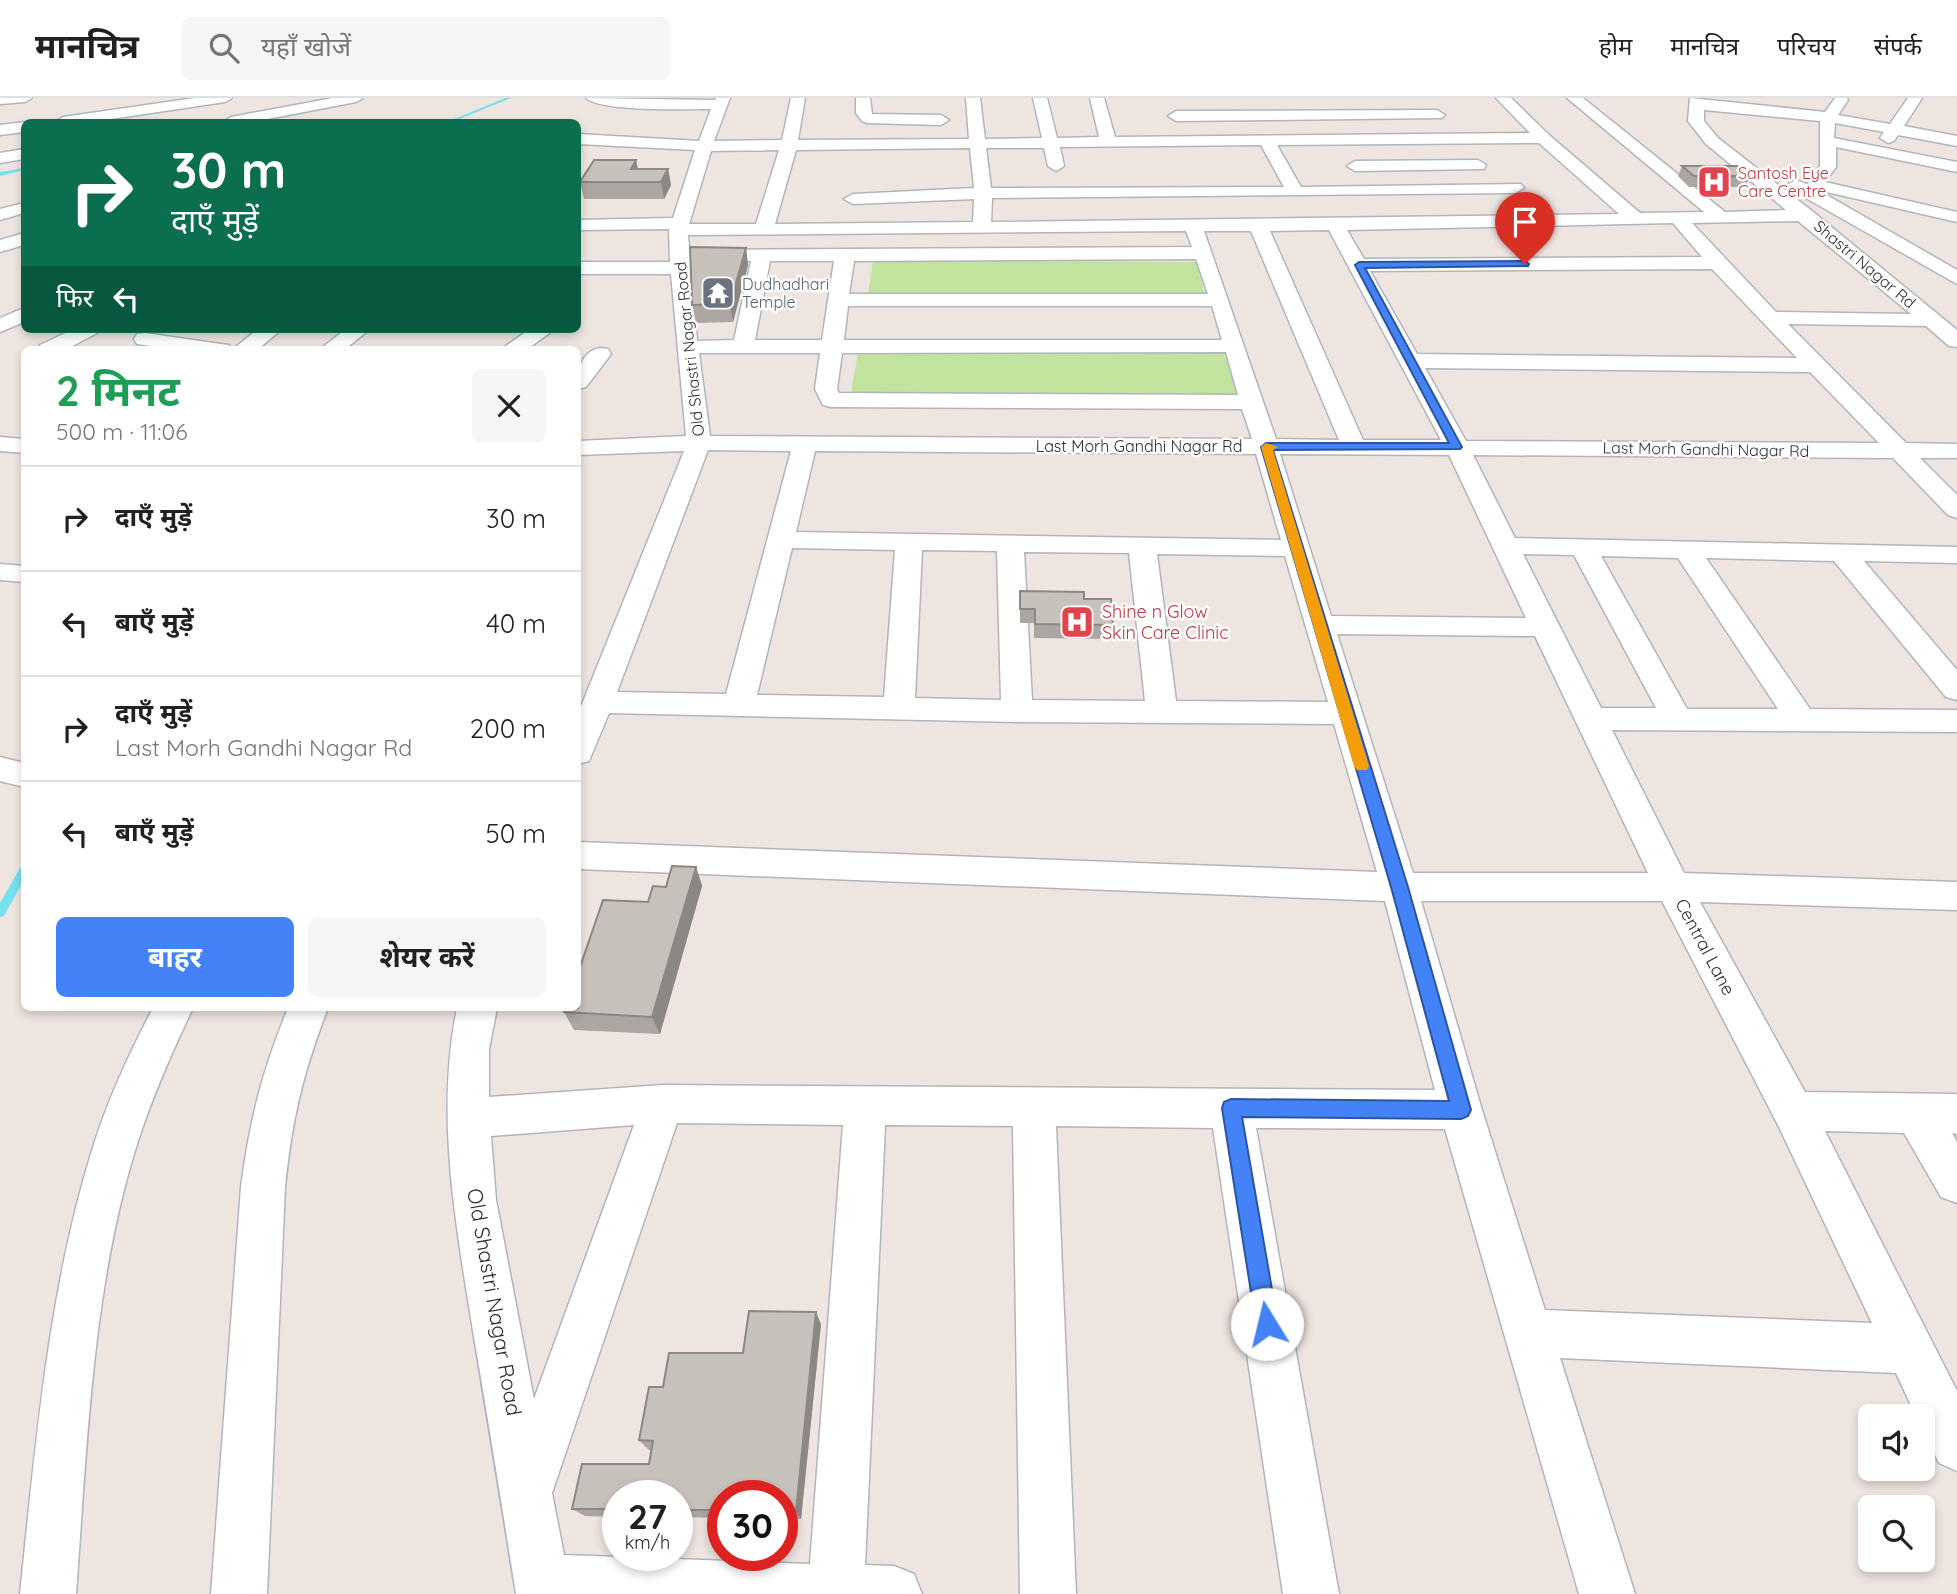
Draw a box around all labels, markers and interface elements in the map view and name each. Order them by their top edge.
search box [181,17,671,80]
text: मानचित्र [35,25,139,66]
icon: search [205,29,243,67]
text: यहाँ खोजें [261,30,351,63]
text: होम [1599,31,1632,61]
text: मानचित्र [1670,31,1739,61]
text: परिचय [1777,31,1836,61]
text: संपर्क [1874,31,1922,61]
text: 30 m [171,139,286,200]
icon: right [56,147,147,238]
hospital icon: Santosh Eye Care Centre [1695,163,1733,201]
place label: Santosh Eye Care Centre [1738,163,1829,201]
pin [1495,192,1555,264]
text: दाएँ मुड़ें [171,200,259,240]
icon: arrive [1506,203,1544,241]
street label: Shastri Nagar Rd [1810,216,1920,312]
street label: Old Shastri Nagar Road [670,261,708,437]
temple icon: Dudhadhari Temple [699,274,737,312]
place label: Dudhadhari Temple [742,274,829,312]
icon: left [107,280,145,318]
text: फिर [56,281,93,314]
text: 2 मिनट [56,364,180,417]
button: close [472,369,546,443]
text: 500 m · 11:06 [56,417,188,446]
street label: Last Morh Gandhi Nagar Rd [1036,436,1242,456]
street label: Last Morh Gandhi Nagar Rd [1602,437,1810,461]
icon: right [56,500,94,538]
text: दाएँ मुड़ें [115,500,192,533]
text: 30 m [486,502,546,535]
place label: Shine n Glow Skin Care Clinic [1102,600,1229,644]
hospital icon: Shine n Glow Skin Care Clinic [1058,603,1096,641]
icon: left [56,605,94,643]
text: बाएँ मुड़ें [115,605,194,638]
text: 40 m [486,607,546,640]
text: दाएँ मुड़ें [115,696,192,729]
icon: right [56,710,94,748]
text: 200 m [470,712,546,745]
text: Last Morh Gandhi Nagar Rd [115,733,412,762]
icon: left [56,815,94,853]
text: बाएँ मुड़ें [115,815,194,848]
text: 50 m [486,817,546,850]
street label: Central Lane [1670,894,1741,999]
button: बाहर [56,917,294,997]
button: शेयर करें [308,917,546,997]
street label: Old Shastri Nagar Road [462,1186,528,1418]
position arrow [1230,1287,1304,1361]
map controls [1858,1404,1935,1572]
button: sound [1858,1404,1935,1481]
speed limit sign: 30 [707,1480,798,1571]
text: 27 [628,1494,667,1538]
button: search [1858,1495,1935,1572]
text: km/h [625,1531,670,1554]

